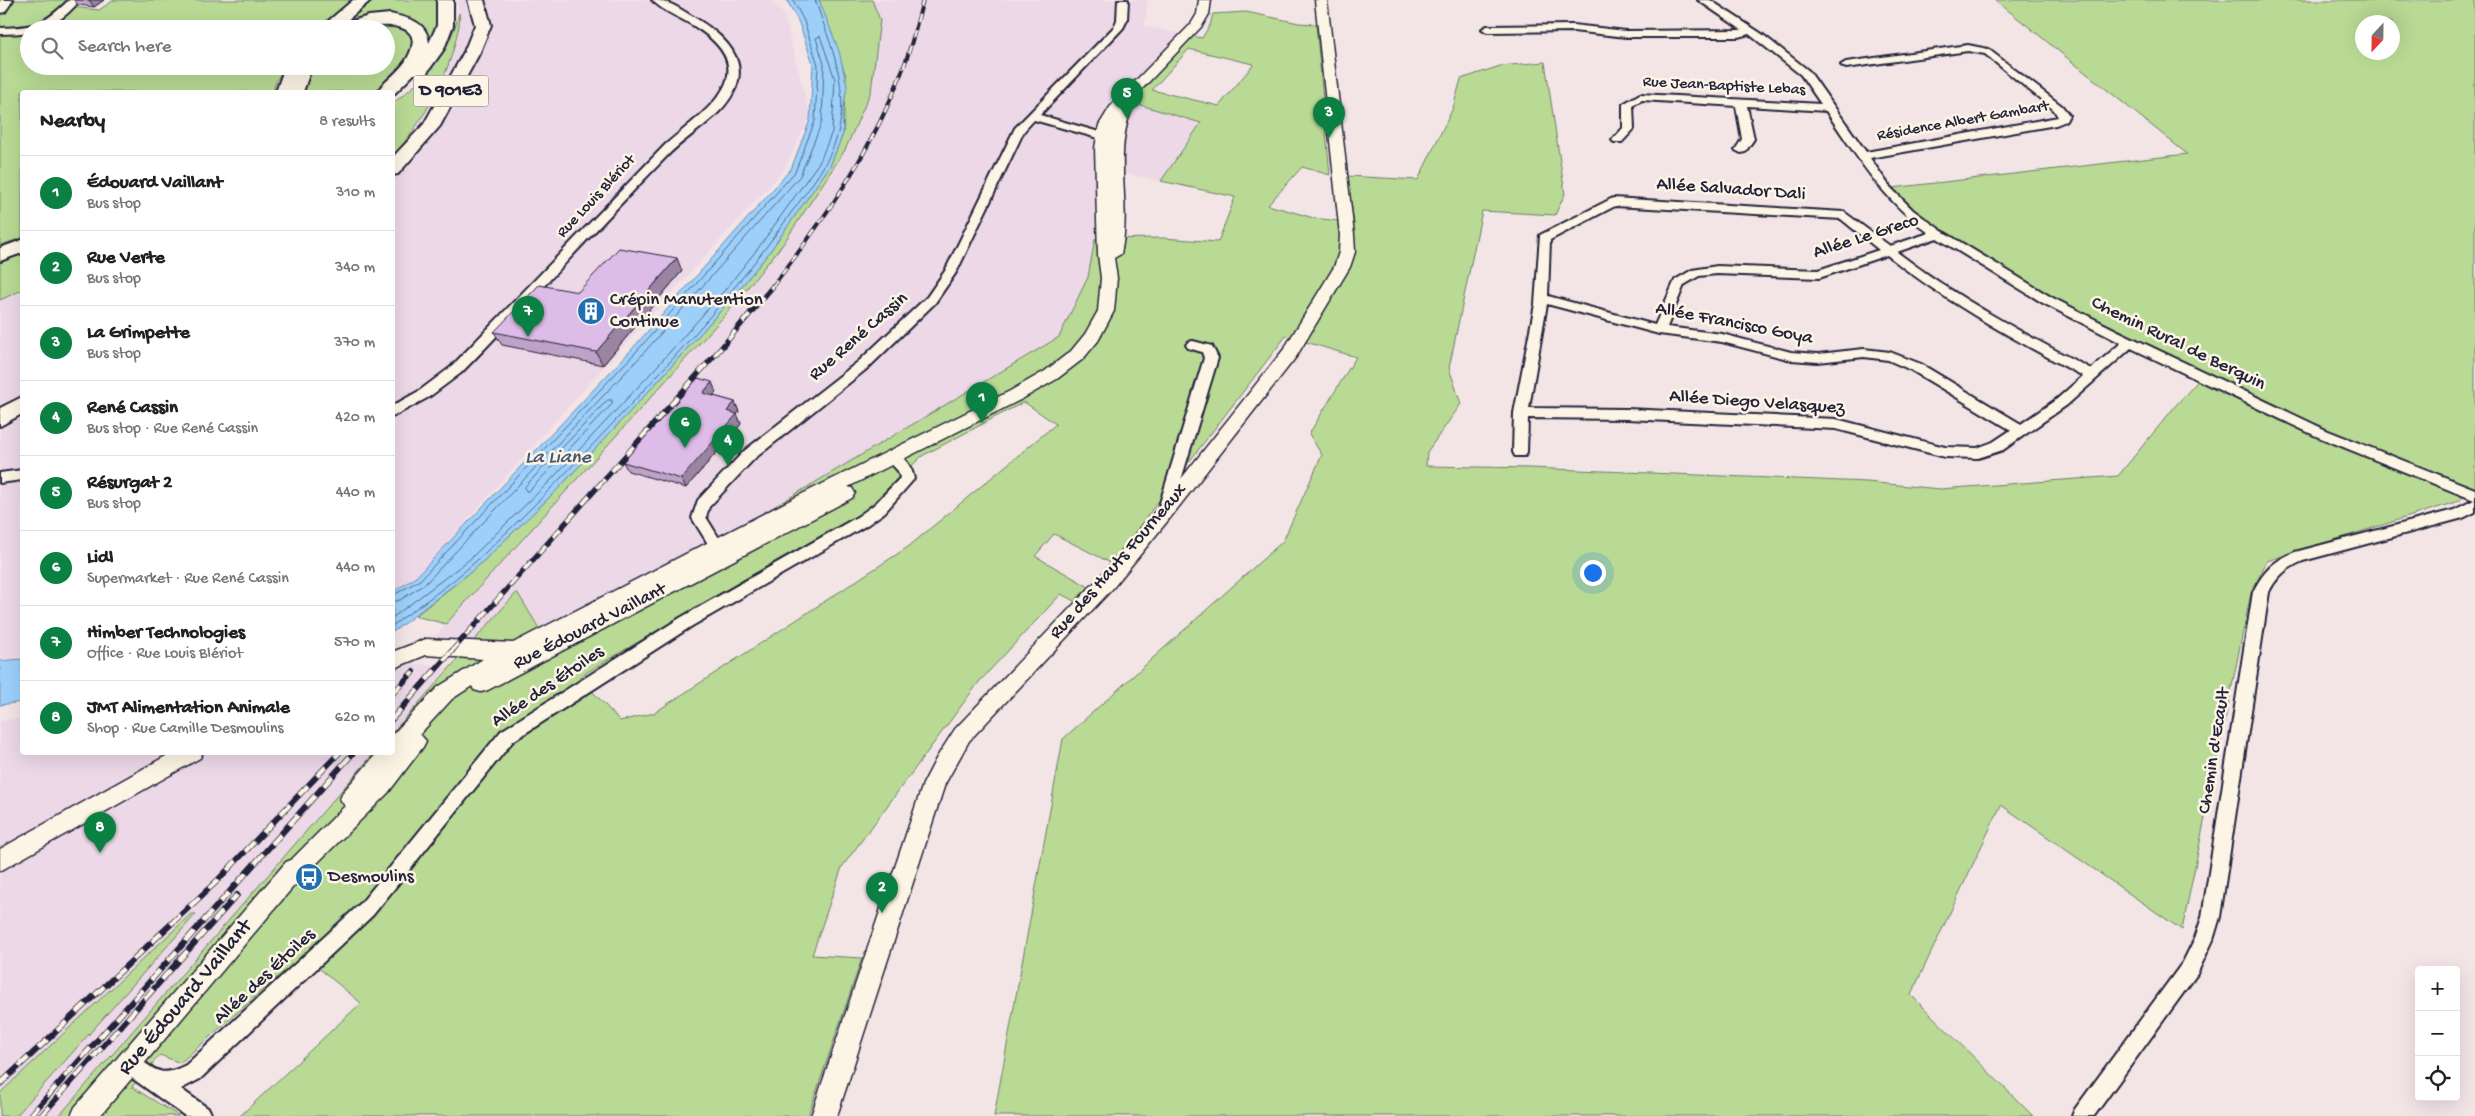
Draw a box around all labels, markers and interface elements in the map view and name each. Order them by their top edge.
north arrow [2355,15,2400,60]
search box [20,20,395,75]
icon: search [38,34,66,62]
text: Search here [78,36,172,59]
street label: Rue Jean-Baptiste Lebas [1642,73,1807,101]
road number: D 901E3 [414,76,488,106]
pin: 5 [1111,78,1143,119]
pin: 3 [1313,97,1345,138]
street label: Résidence Albert Gambart [1876,97,2052,146]
text: Nearby [40,110,105,135]
text: 8 results [319,113,375,132]
street label: Rue Louis Blériot [554,150,641,242]
text: Édouard Vaillant [87,172,223,195]
street label: Allée Salvador Dali [1656,173,1806,207]
text: 1 [53,184,59,203]
text: 310 m [336,184,375,203]
text: Bus stop [87,195,141,214]
street label: Allée Le Greco [1810,209,1922,265]
text: Rue Verte [87,247,165,270]
text: 2 [52,259,60,278]
text: 340 m [335,259,375,278]
text: Bus stop [87,270,141,289]
street label: Rue René Cassin [805,288,913,386]
place label: Crépin Manutention Continue [610,289,763,334]
street label: Chemin Rural de Berquin [2087,292,2269,396]
pin: 7 [512,296,544,337]
building icon: Crépin Manutention Continue [576,296,606,326]
street label: Allée Francisco Goya [1653,297,1816,351]
text: La Grimpette [87,322,190,345]
text: 3 [52,334,60,353]
text: 370 m [334,334,375,353]
text: Bus stop [87,345,141,364]
pin: 1 [966,382,998,423]
street label: Allée Diego Velasquez [1669,385,1846,421]
text: René Cassin [87,397,178,420]
pin: 6 [669,407,701,448]
text: 4 [52,409,60,428]
text: 420 m [335,409,375,428]
text: Bus stop · Rue René Cassin [87,420,258,439]
pin: 4 [712,425,744,466]
water label: La Liane [525,447,592,470]
text: Résurgat 2 [87,472,172,495]
street label: Rue des Hauts Fourneaux [1045,479,1193,645]
text: 5 [52,484,60,503]
text: 440 m [336,484,375,503]
text: Bus stop [87,495,141,514]
text: Lidl [87,547,113,570]
text: 6 [52,559,60,578]
text: 440 m [336,559,375,578]
your location [1580,560,1606,586]
text: Supermarket · Rue René Cassin [87,570,289,589]
street label: Rue Édouard Vaillant [510,577,672,676]
text: Himber Technologies [87,622,245,645]
text: 7 [52,634,60,653]
text: 570 m [334,634,375,653]
street label: Allée des Étoiles [487,640,609,733]
text: Office · Rue Louis Blériot [87,645,243,664]
street label: Chemin d'Ecault [2194,684,2237,816]
text: JMT Alimentation Animale [87,697,290,720]
text: 8 [52,709,60,728]
text: 620 m [335,709,375,728]
text: Shop · Rue Camille Desmoulins [87,720,283,739]
pin: 8 [84,812,116,853]
bus stop icon: Desmoulins [294,862,324,892]
place label: Desmoulins [326,866,415,889]
pin: 2 [866,872,898,913]
street label: Rue Édouard Vaillant [113,913,260,1081]
street label: Allée des Étoiles [209,923,321,1030]
map controls [2415,966,2460,1101]
button: + [2415,966,2460,1011]
button: − [2415,1011,2460,1056]
button: locate [2415,1056,2460,1101]

